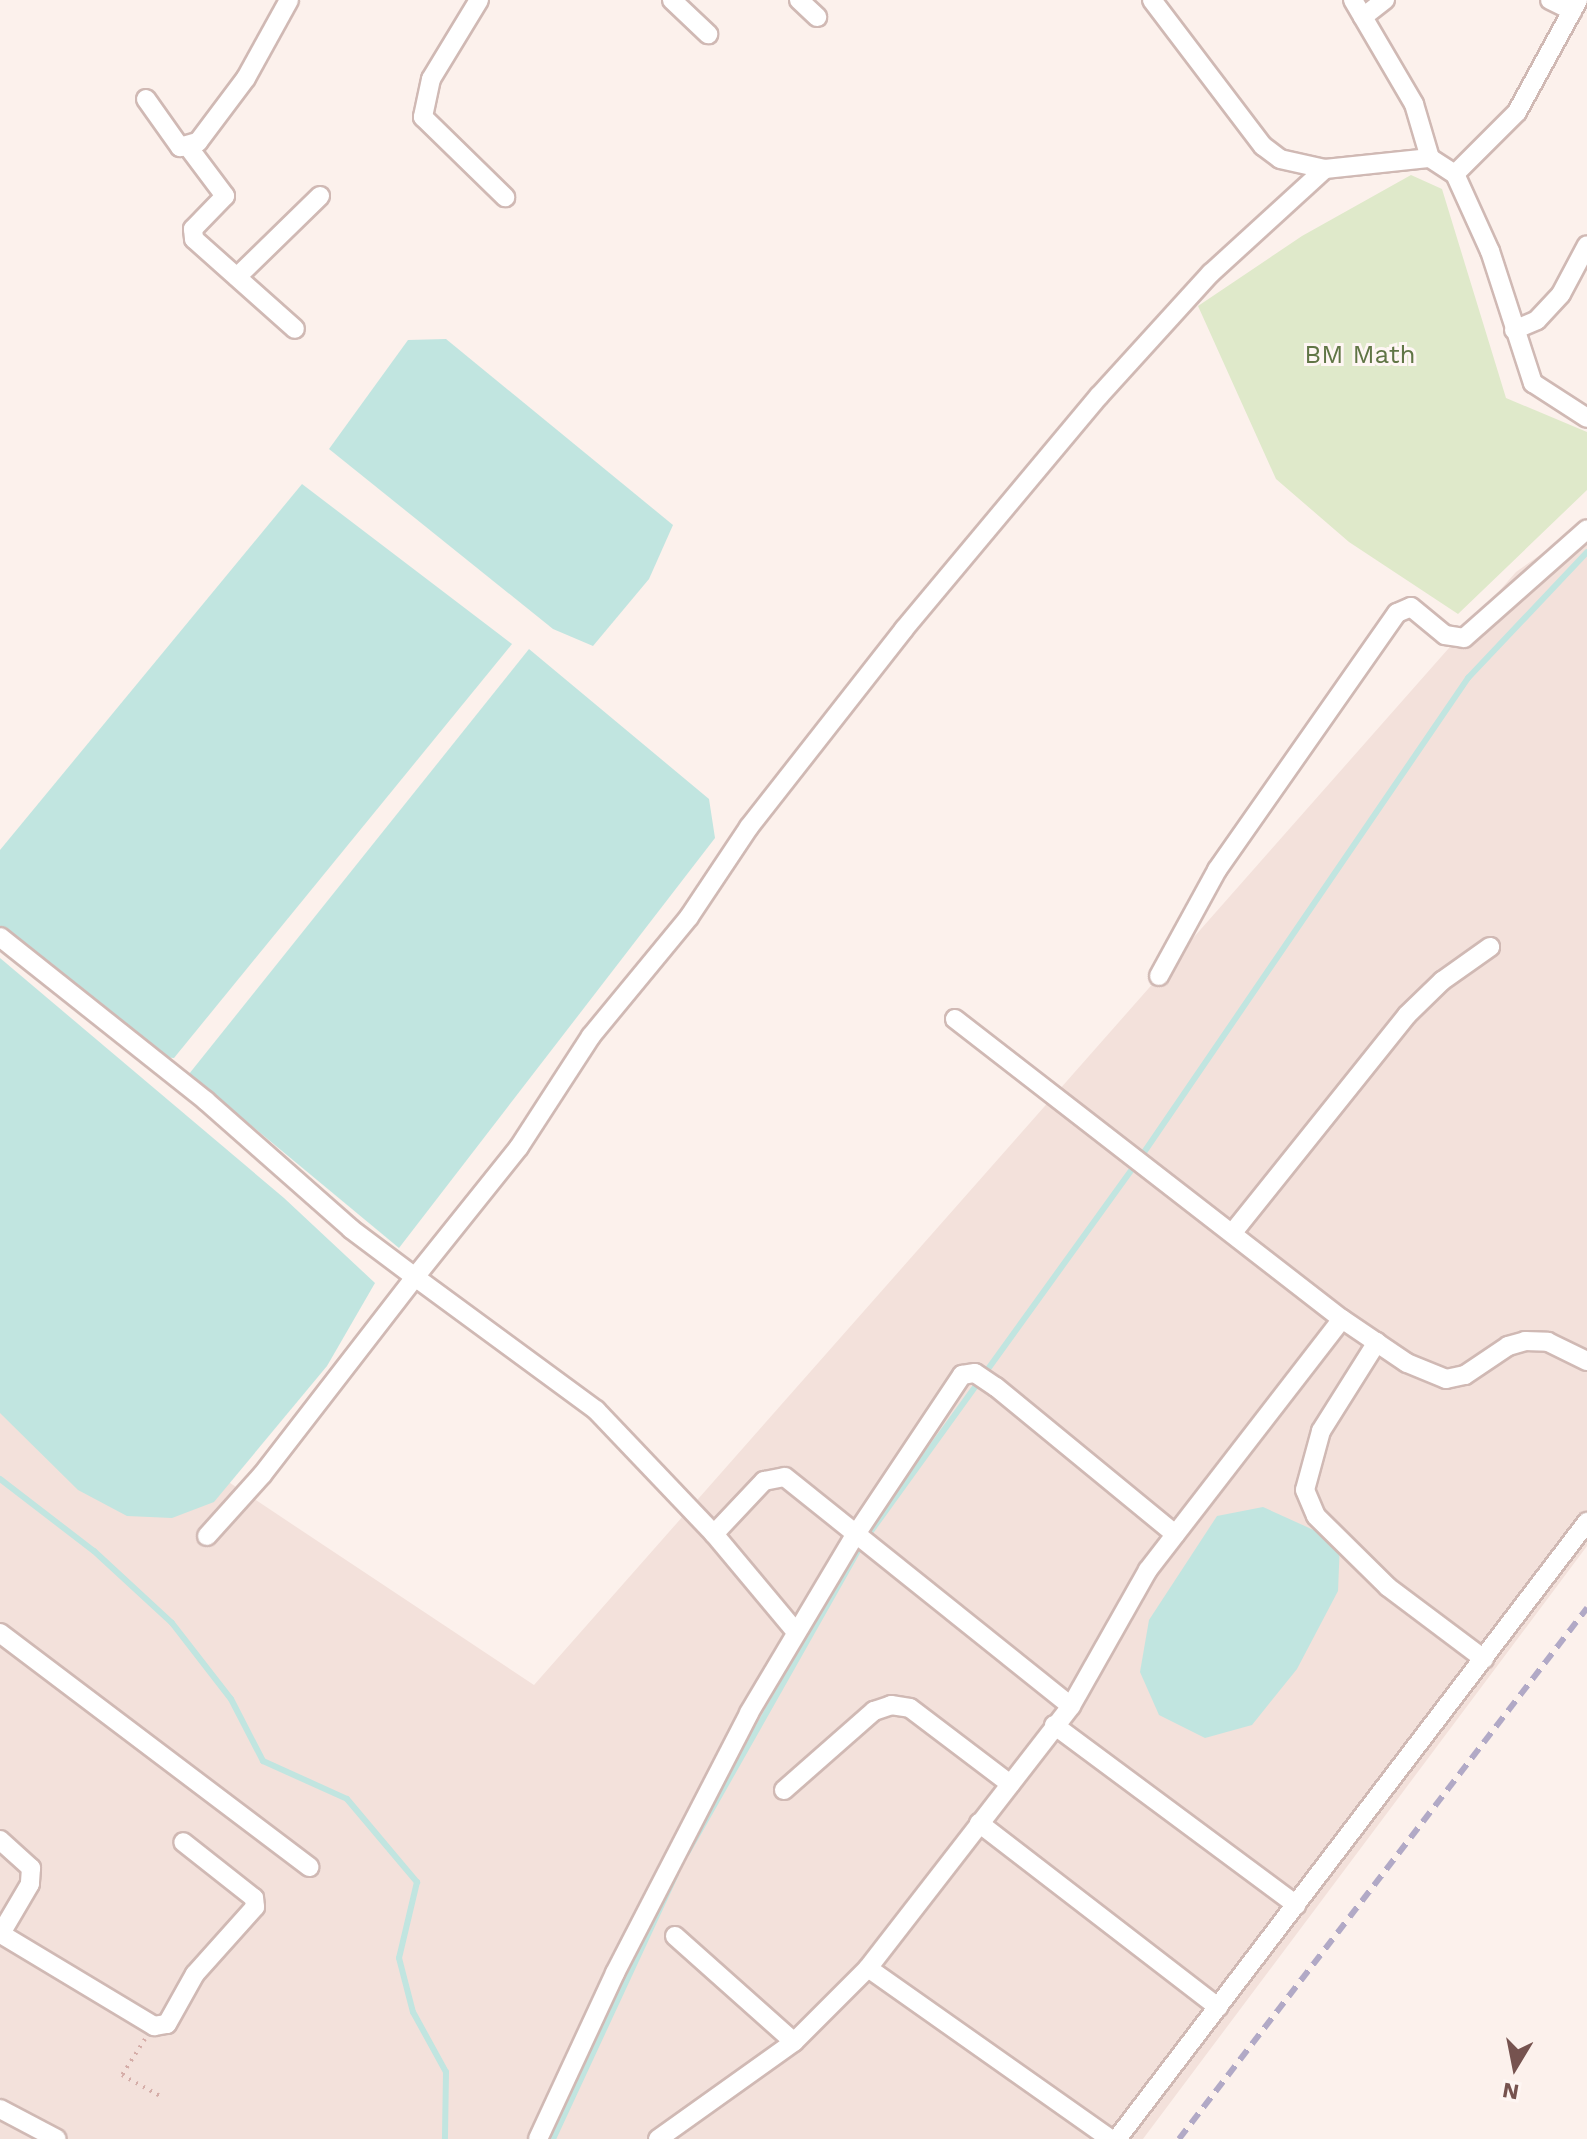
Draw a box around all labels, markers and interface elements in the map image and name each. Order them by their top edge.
park label: BM Math [1304,339,1416,371]
north arrow [1475,2027,1555,2107]
text: N [1501,2077,1521,2105]

